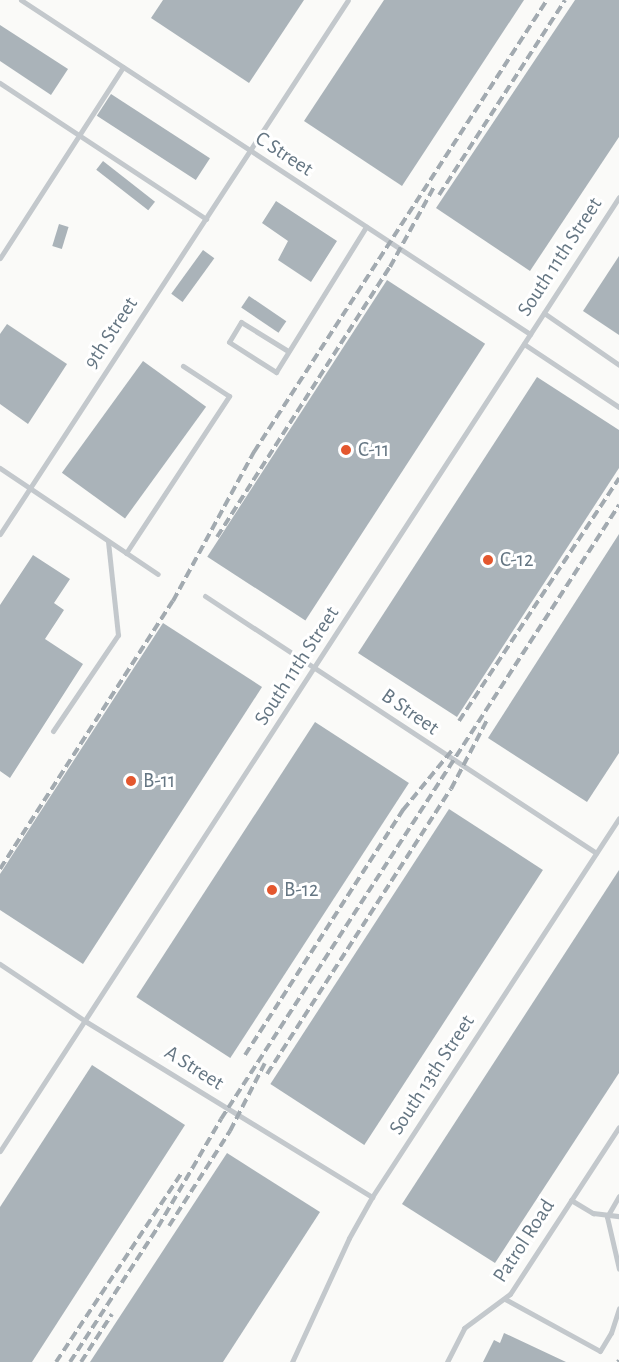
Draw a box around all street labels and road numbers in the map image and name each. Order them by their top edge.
street label: C Street [250,126,318,182]
street label: South 11th Street [512,193,608,321]
street label: 9th Street [79,292,143,374]
street label: South 11th Street [249,602,345,730]
street label: B Street [376,683,444,741]
street label: South 13th Street [384,1010,480,1140]
street label: A Street [160,1040,228,1096]
street label: Patrol Road [488,1195,560,1287]

